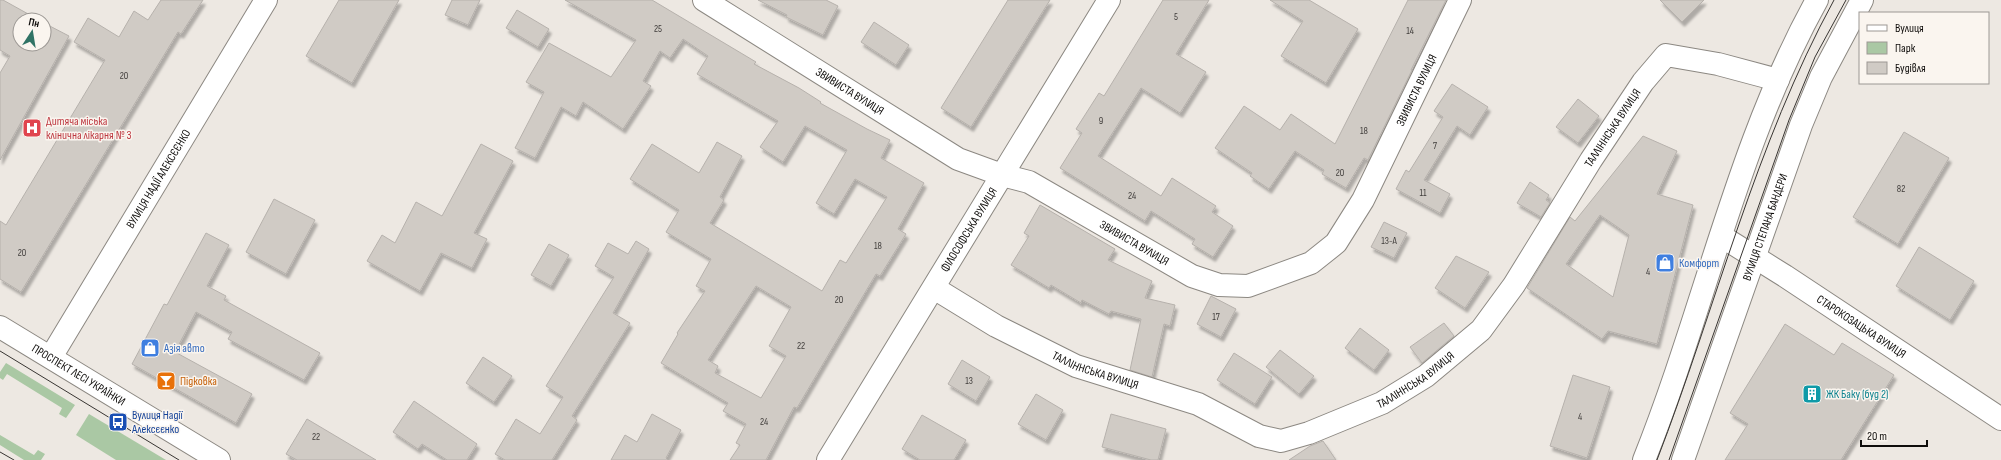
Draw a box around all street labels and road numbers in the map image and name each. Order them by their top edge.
street label: ЗВИВИСТА ВУЛИЦЯ [1393,52,1440,129]
street label: ЗВИВИСТА ВУЛИЦЯ [813,65,887,119]
street label: ТАЛЛІННСЬКА ВУЛИЦЯ [1581,86,1644,170]
street label: ВУЛИЦЯ НАДІЇ АЛЕКСЄЄНКО [123,127,194,231]
street label: ВУЛИЦЯ СТЕПАНА БАНДЕРИ [1740,172,1791,283]
street label: ФІЛОСОФСЬКА ВУЛИЦЯ [938,185,1001,275]
street label: ЗВИВИСТА ВУЛИЦЯ [1097,217,1172,269]
street label: СТАРОКОЗАЦЬКА ВУЛИЦЯ [1813,292,1909,362]
street label: ПРОСПЕКТ ЛЕСІ УКРАЇНКИ [29,341,128,409]
street label: ТАЛЛІННСЬКА ВУЛИЦЯ [1050,348,1140,393]
street label: ТАЛЛІННСЬКА ВУЛИЦЯ [1375,349,1458,412]

